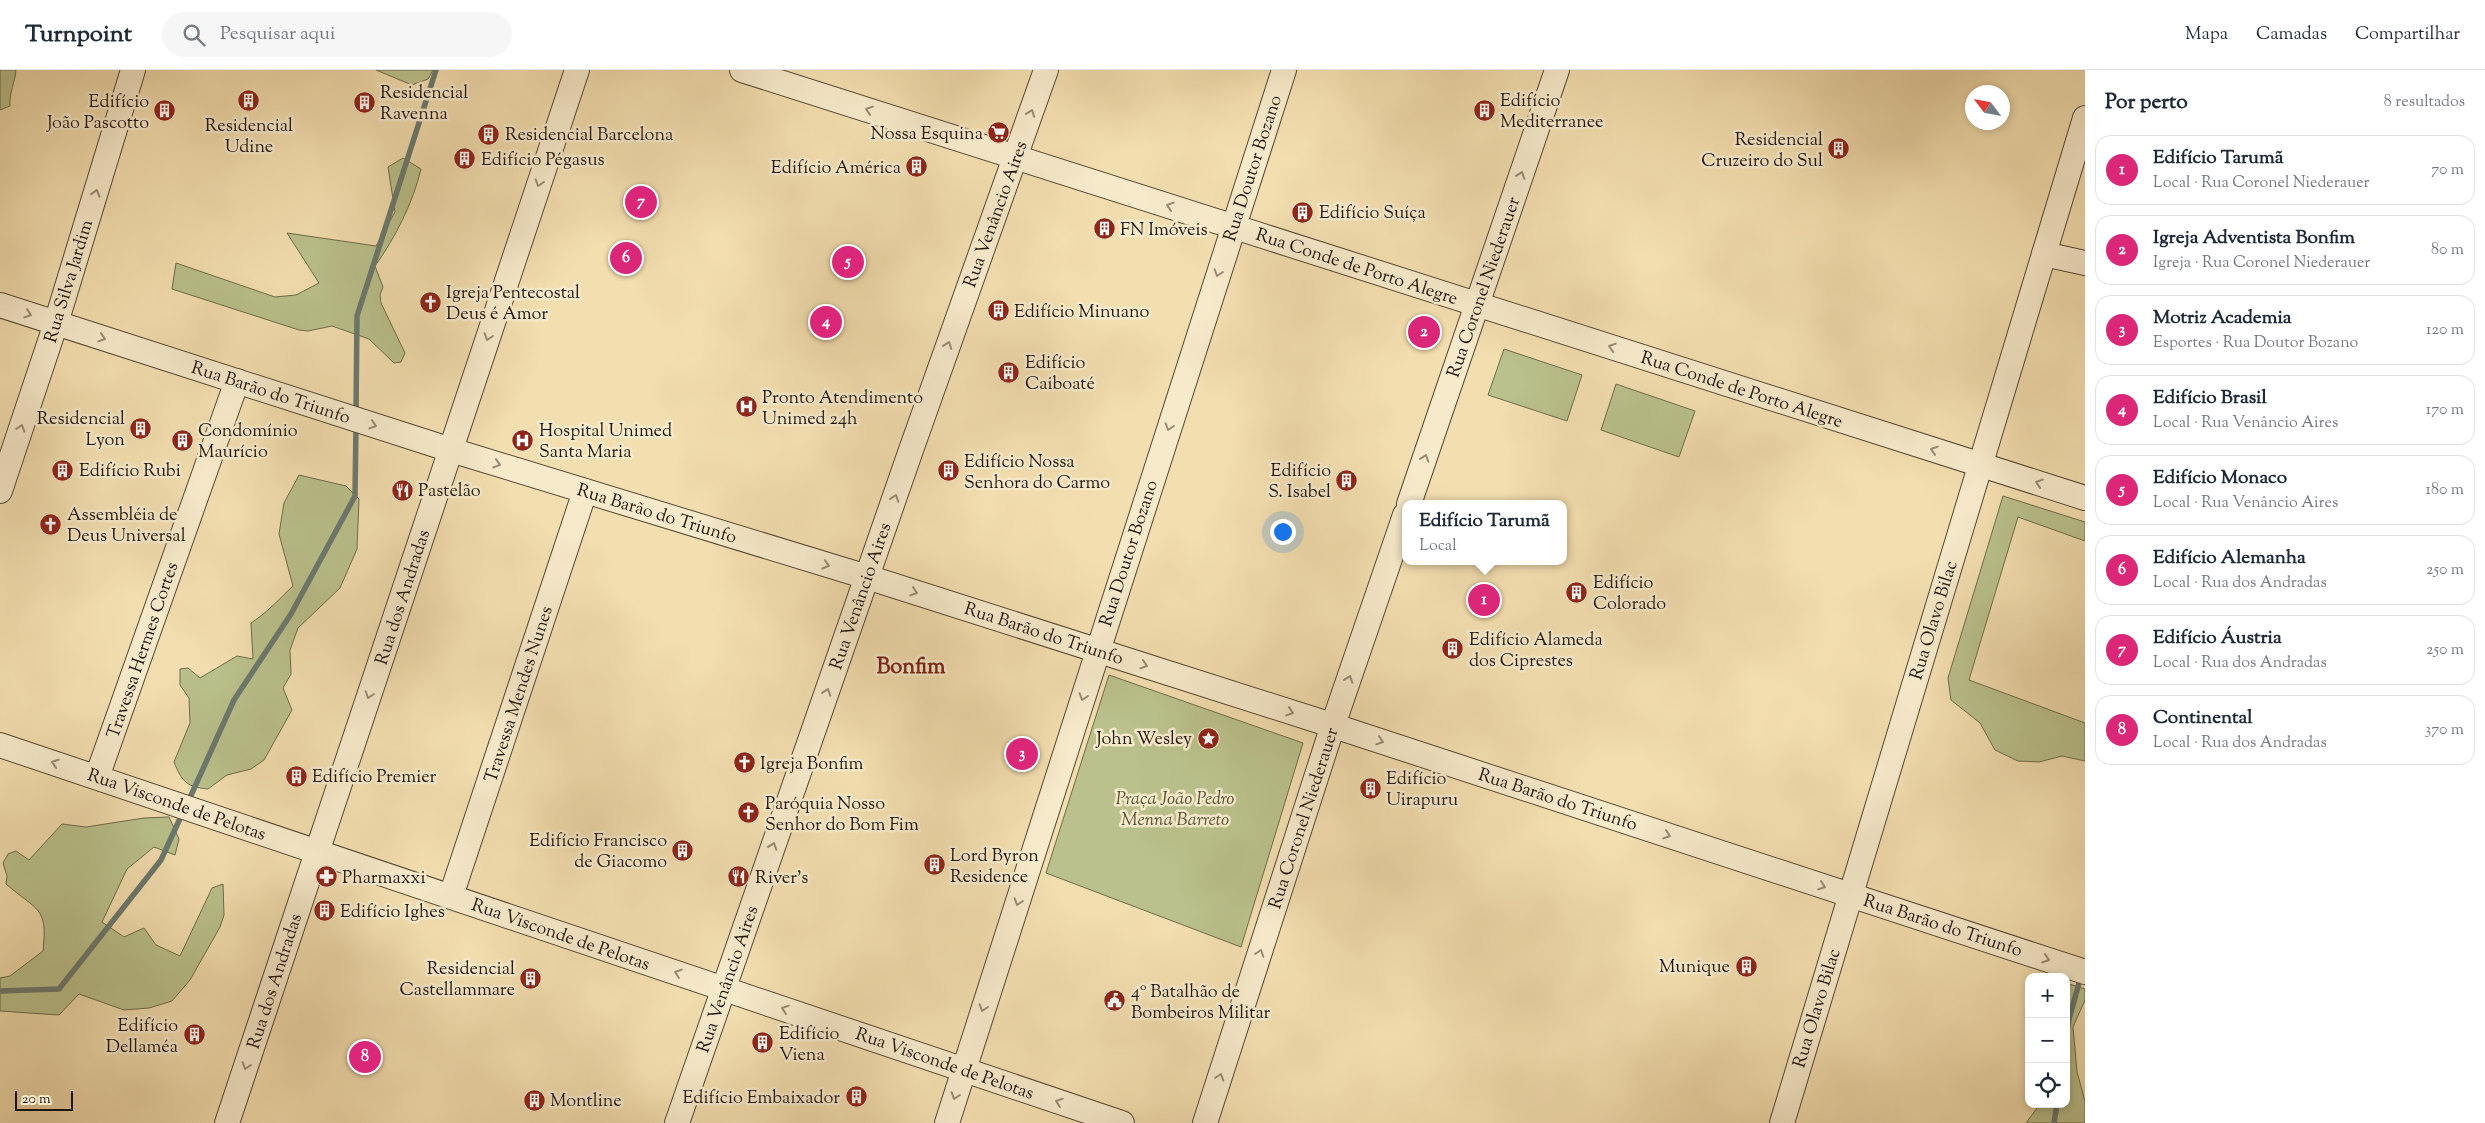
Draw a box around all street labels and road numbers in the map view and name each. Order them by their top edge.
street label: Rua Doutor Bozano [1218,92,1290,245]
street label: Rua Venâncio Aires [958,138,1035,292]
street label: Rua Coronel Niederauer [1442,194,1528,381]
street label: Rua Silva Jardim [39,217,101,346]
street label: Rua Conde de Porto Alegre [1252,223,1461,313]
street label: Rua Conde de Porto Alegre [1637,346,1846,436]
street label: Rua Barão do Triunfo [187,356,353,432]
street label: Rua Doutor Bozano [1094,477,1166,630]
street label: Rua Barão do Triunfo [573,478,740,552]
street label: Rua Venâncio Aires [825,520,899,674]
street label: Rua dos Andradas [370,527,438,669]
street label: Rua Olavo Bilac [1904,558,1965,683]
street label: Travessa Hermes Cortes [101,559,186,742]
street label: Rua Barão do Triunfo [960,597,1126,673]
street label: Travessa Mendes Nunes [479,603,561,786]
street label: Rua Coronel Niederauer [1263,724,1347,913]
street label: Rua Visconde de Pelotas [84,763,269,849]
street label: Rua Barão do Triunfo [1474,763,1640,839]
street label: Rua Barão do Triunfo [1859,889,2025,965]
street label: Rua Visconde de Pelotas [468,893,653,979]
street label: Rua Venâncio Aires [692,903,766,1057]
street label: Rua dos Andradas [242,911,310,1053]
street label: Rua Olavo Bilac [1787,946,1848,1071]
street label: Rua Visconde de Pelotas [852,1022,1037,1108]

